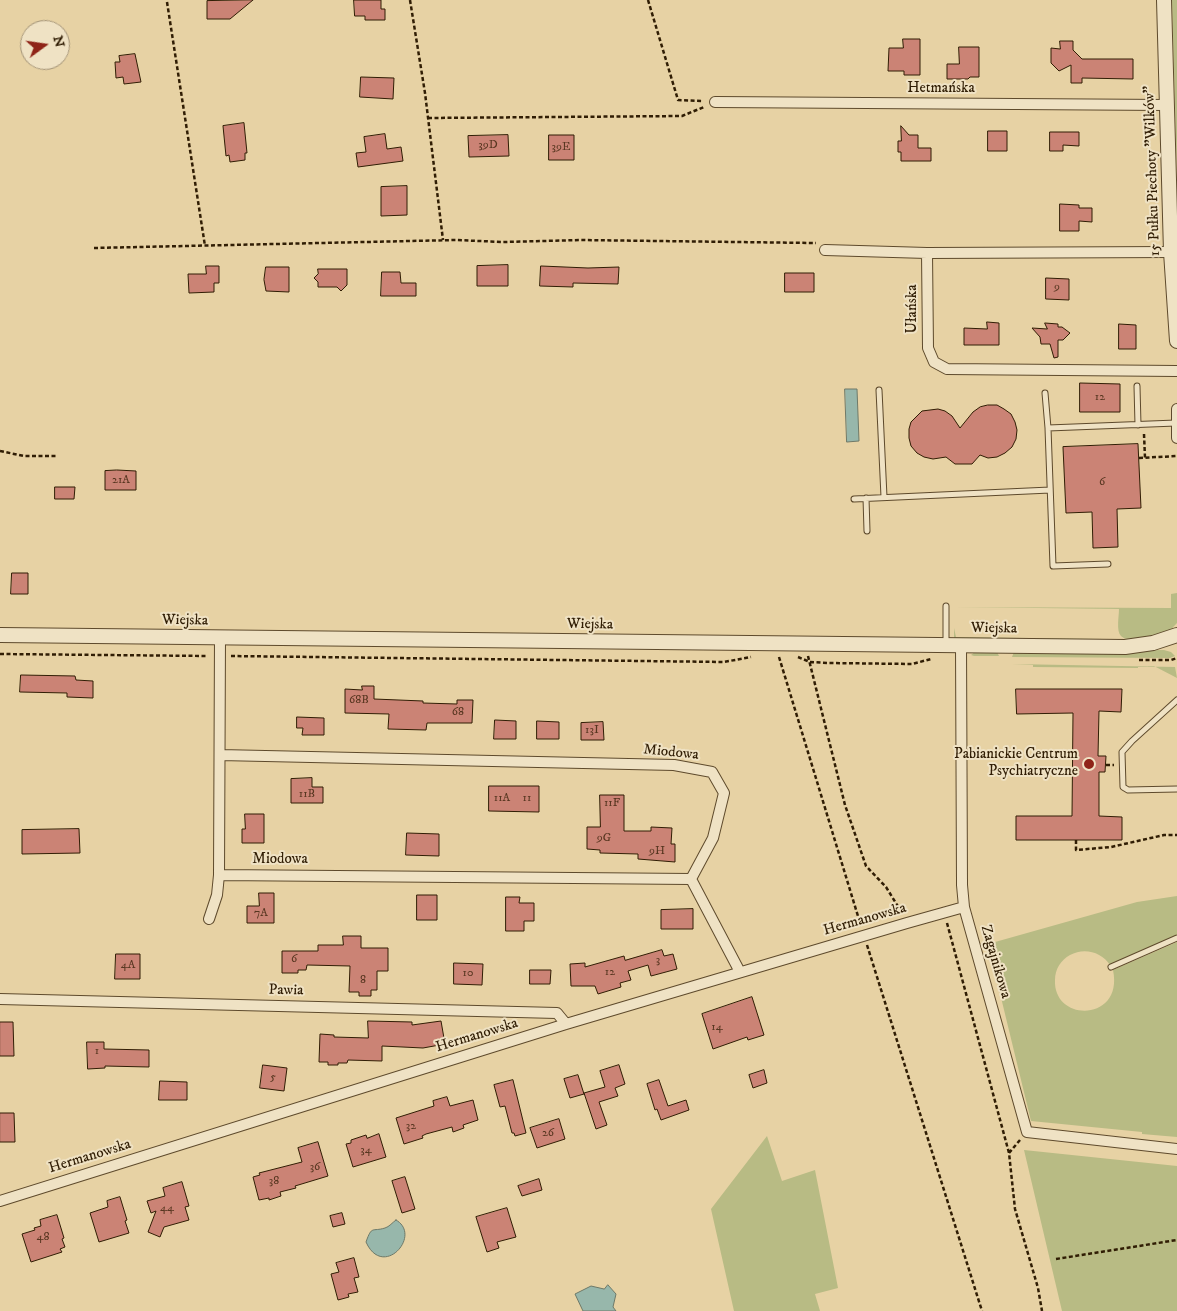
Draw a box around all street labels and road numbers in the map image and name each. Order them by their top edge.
street label: Hetmańska [907,80,975,98]
street label: 15 Pułku Piechoty "Wilków" [1141,85,1165,257]
street label: Ułańska [904,284,922,334]
street label: Wiejska [162,612,208,630]
street label: Wiejska [567,616,613,634]
street label: Wiejska [971,620,1017,638]
street label: Miodowa [642,741,700,765]
street label: Miodowa [252,851,308,869]
street label: Hermanowska [822,900,908,940]
street label: Zagajnikowa [976,923,1014,1001]
street label: Pawia [268,982,304,1000]
street label: Hermanowska [434,1015,520,1057]
street label: Hermanowska [47,1136,133,1178]

